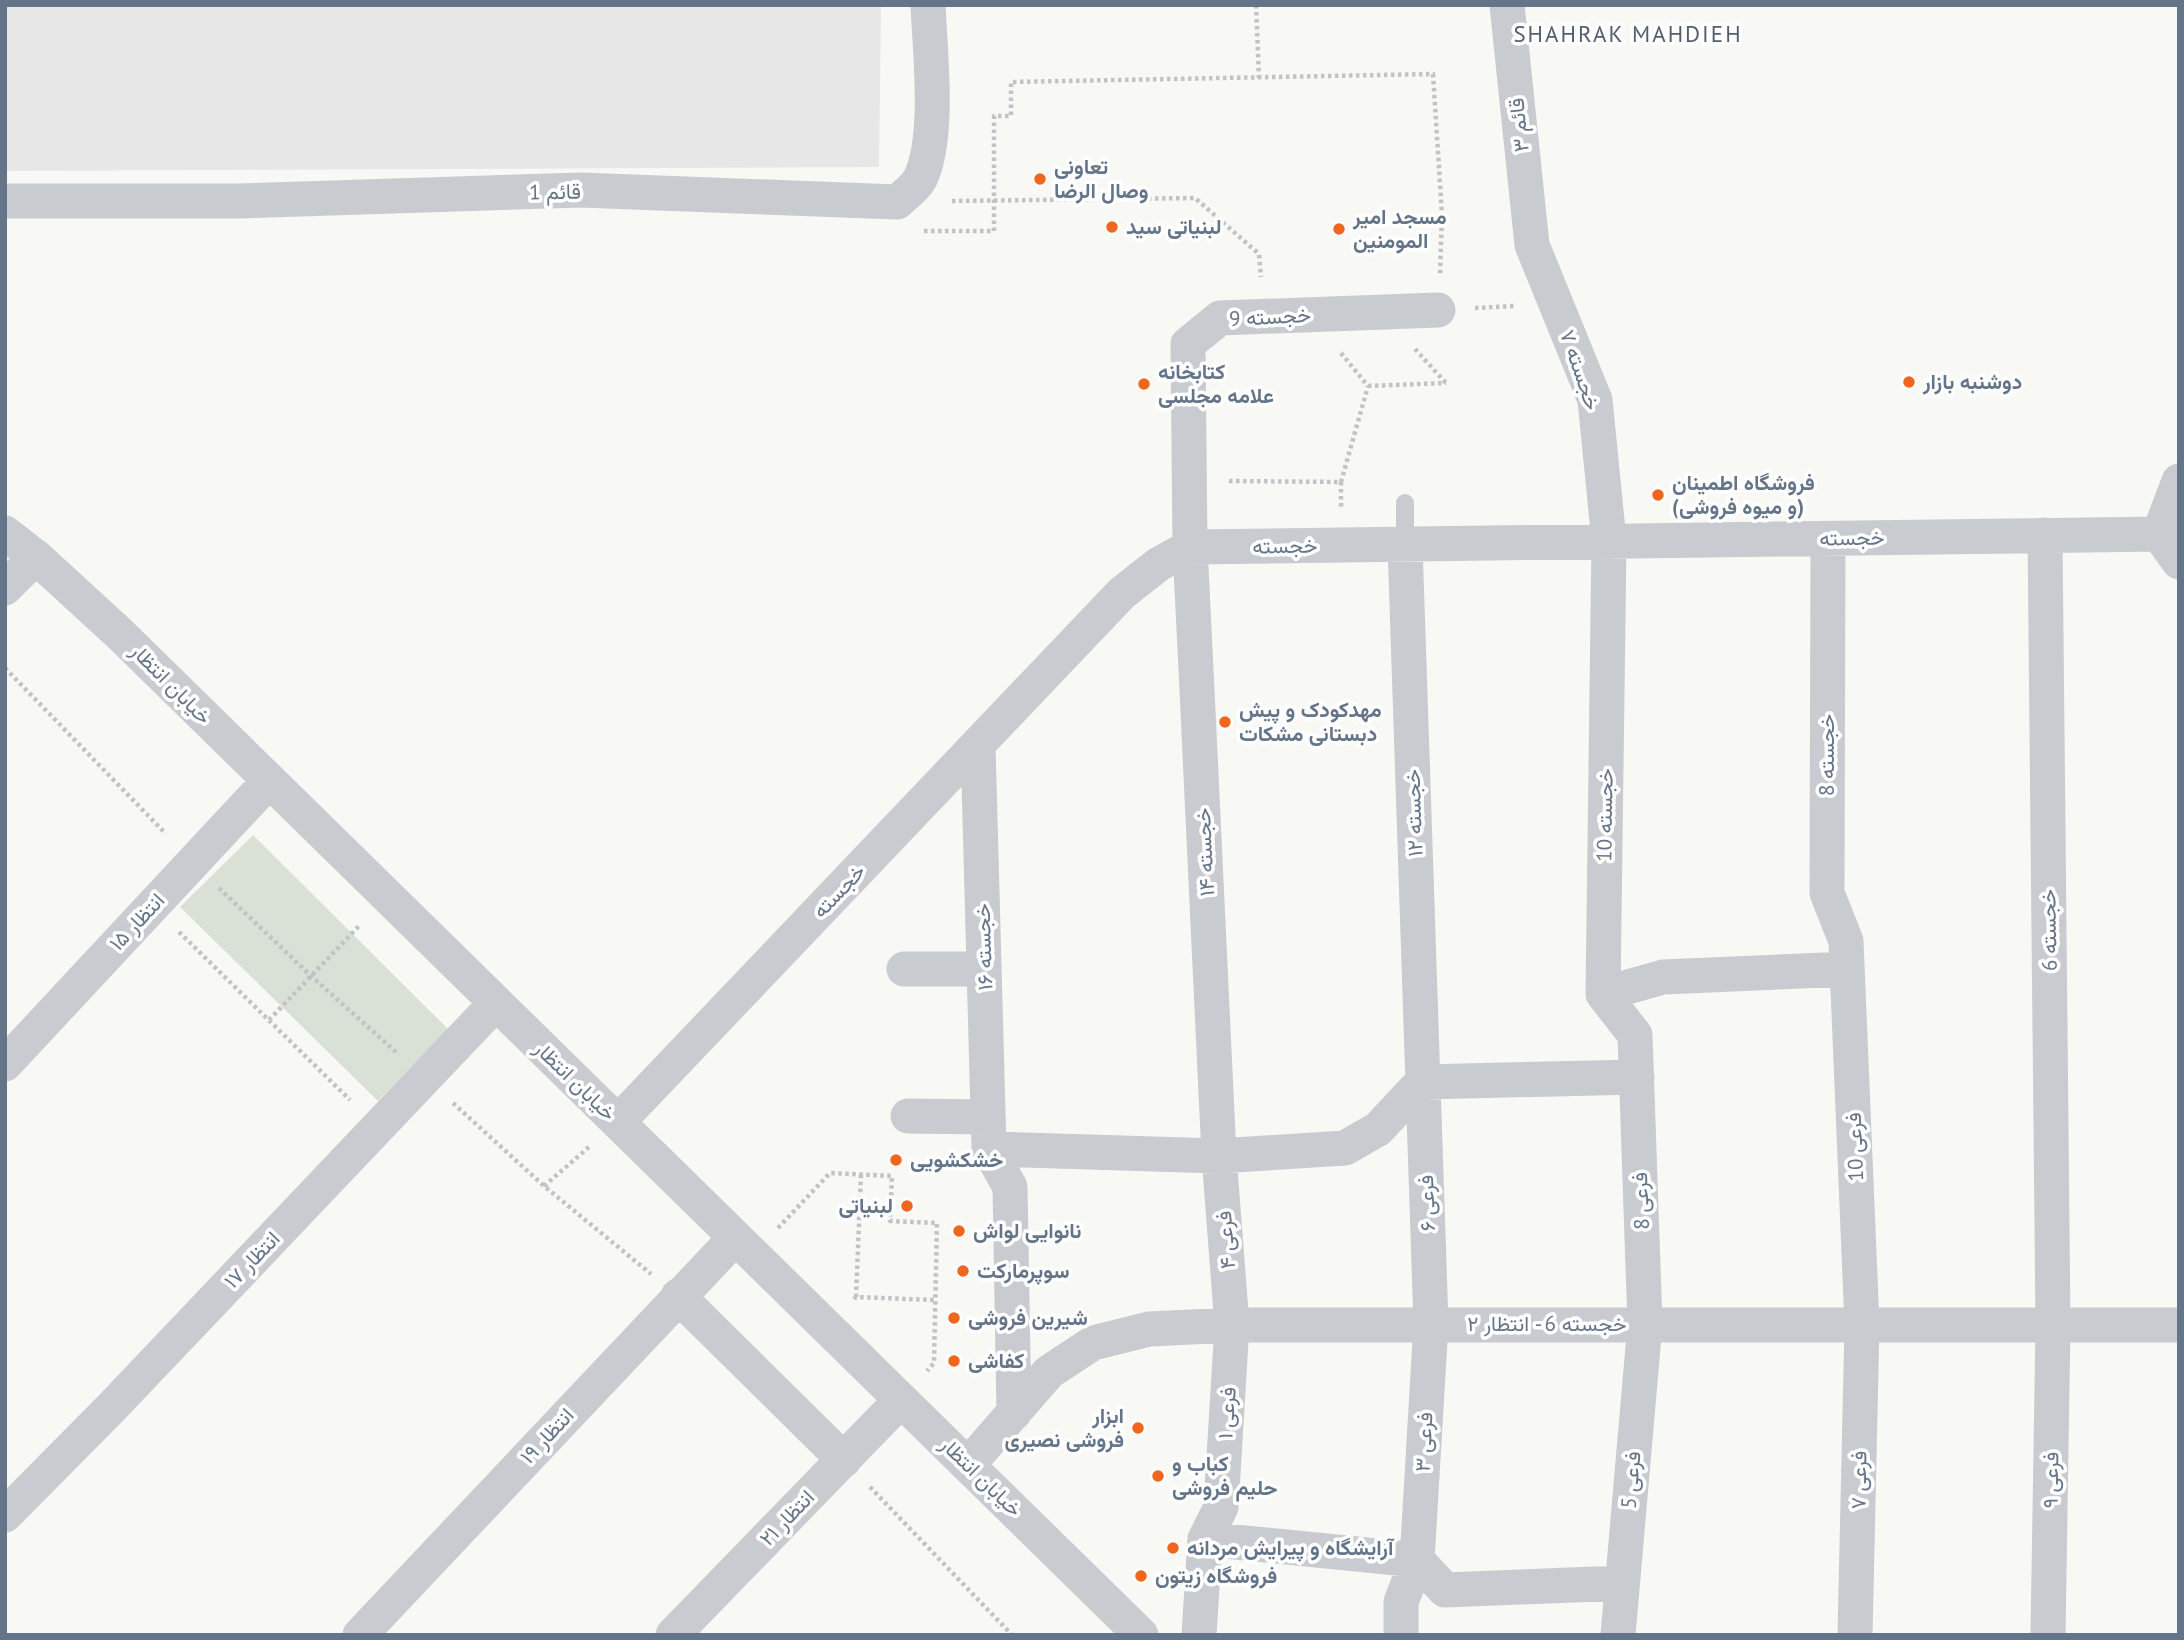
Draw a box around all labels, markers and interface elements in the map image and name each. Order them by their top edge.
district label: SHAHRAK MAHDIEH [1513,19,1743,48]
street label: قائم ۳ [1502,97,1536,153]
place label: تعاونی وصال الرضا [1054,153,1149,204]
marker: تعاونی وصال الرضا [1032,171,1048,187]
street label: قائم 1 [529,178,581,206]
place label: مسجد امیر المومنین [1352,203,1447,254]
place label: لبنیاتی سید [1126,213,1222,240]
marker: لبنیاتی سید [1104,219,1120,235]
marker: مسجد امیر المومنین [1331,221,1347,237]
street label: خجسته 9 [1228,301,1312,332]
street label: خجسته ۷ [1554,326,1607,413]
place label: کتابخانه علامه مجلسی [1158,358,1274,409]
place label: دوشنبه بازار [1922,368,2022,395]
marker: دوشنبه بازار [1901,374,1917,390]
marker: کتابخانه علامه مجلسی [1136,376,1152,392]
place label: فروشگاه اطمینان (و میوه فروشی) [1672,469,1815,520]
marker: فروشگاه اطمینان (و میوه فروشی) [1650,487,1666,503]
street label: خجسته [1819,523,1885,552]
street label: خجسته [1252,531,1318,560]
street label: خیابان انتظار [124,637,218,730]
place label: مهدکودک و پیش دبستانی مشکات [1239,696,1382,747]
marker: مهدکودک و پیش دبستانی مشکات [1217,714,1233,730]
street label: خجسته 8 [1813,714,1840,796]
street label: خجسته 10 [1590,768,1619,862]
street label: خجسته ۱۲ [1398,769,1429,857]
street label: خجسته ۱۴ [1189,807,1220,897]
street label: خجسته [806,858,871,923]
street label: انتظار ۱۵ [103,887,170,956]
street label: خجسته 6 [2034,889,2063,971]
street label: خجسته ۱۶ [968,903,999,991]
street label: خیابان انتظار [528,1034,622,1126]
street label: فرعی 10 [1840,1112,1869,1182]
place label: خشکشویی [910,1146,1003,1173]
marker: خشکشویی [888,1152,904,1168]
street label: فرعی 8 [1626,1172,1655,1230]
street label: فرعی ۶ [1412,1174,1441,1232]
place label: لبنیاتی [838,1192,893,1219]
marker: لبنیاتی [899,1198,915,1214]
street label: فرعی ۴ [1210,1210,1241,1270]
place label: نانوایی لواش [973,1217,1081,1244]
marker: نانوایی لواش [951,1223,967,1239]
street label: انتظار ۱۷ [218,1225,285,1294]
place label: سوپرمارکت [977,1257,1069,1285]
marker: سوپرمارکت [955,1263,971,1279]
place label: شیرین فروشی [968,1304,1088,1331]
marker: شیرین فروشی [946,1310,962,1326]
street label: خجسته 6 - انتظار ۲ [1467,1310,1627,1337]
place label: کفاشی [968,1347,1024,1374]
marker: کفاشی [946,1353,962,1369]
street label: فرعی ۱ [1211,1386,1242,1440]
street label: انتظار ۱۹ [514,1402,579,1469]
place label: ابزار فروشی نصیری [1004,1402,1124,1453]
street label: فرعی ۳ [1408,1411,1439,1473]
marker: ابزار فروشی نصیری [1130,1420,1146,1436]
street label: خیابان انتظار [934,1430,1028,1522]
place label: کباب و حلیم فروشی [1172,1450,1278,1502]
street label: فرعی 5 [1615,1450,1646,1510]
street label: فرعی ۷ [1844,1450,1873,1510]
street label: فرعی ۹ [2037,1452,2064,1508]
marker: کباب و حلیم فروشی [1150,1468,1166,1484]
street label: انتظار ۲۱ [753,1484,820,1551]
place label: آرایشگاه و پیرایش مردانه [1187,1534,1395,1562]
marker: آرایشگاه و پیرایش مردانه [1165,1540,1181,1556]
place label: فروشگاه زیتون [1155,1562,1277,1589]
marker: فروشگاه زیتون [1133,1568,1149,1584]

